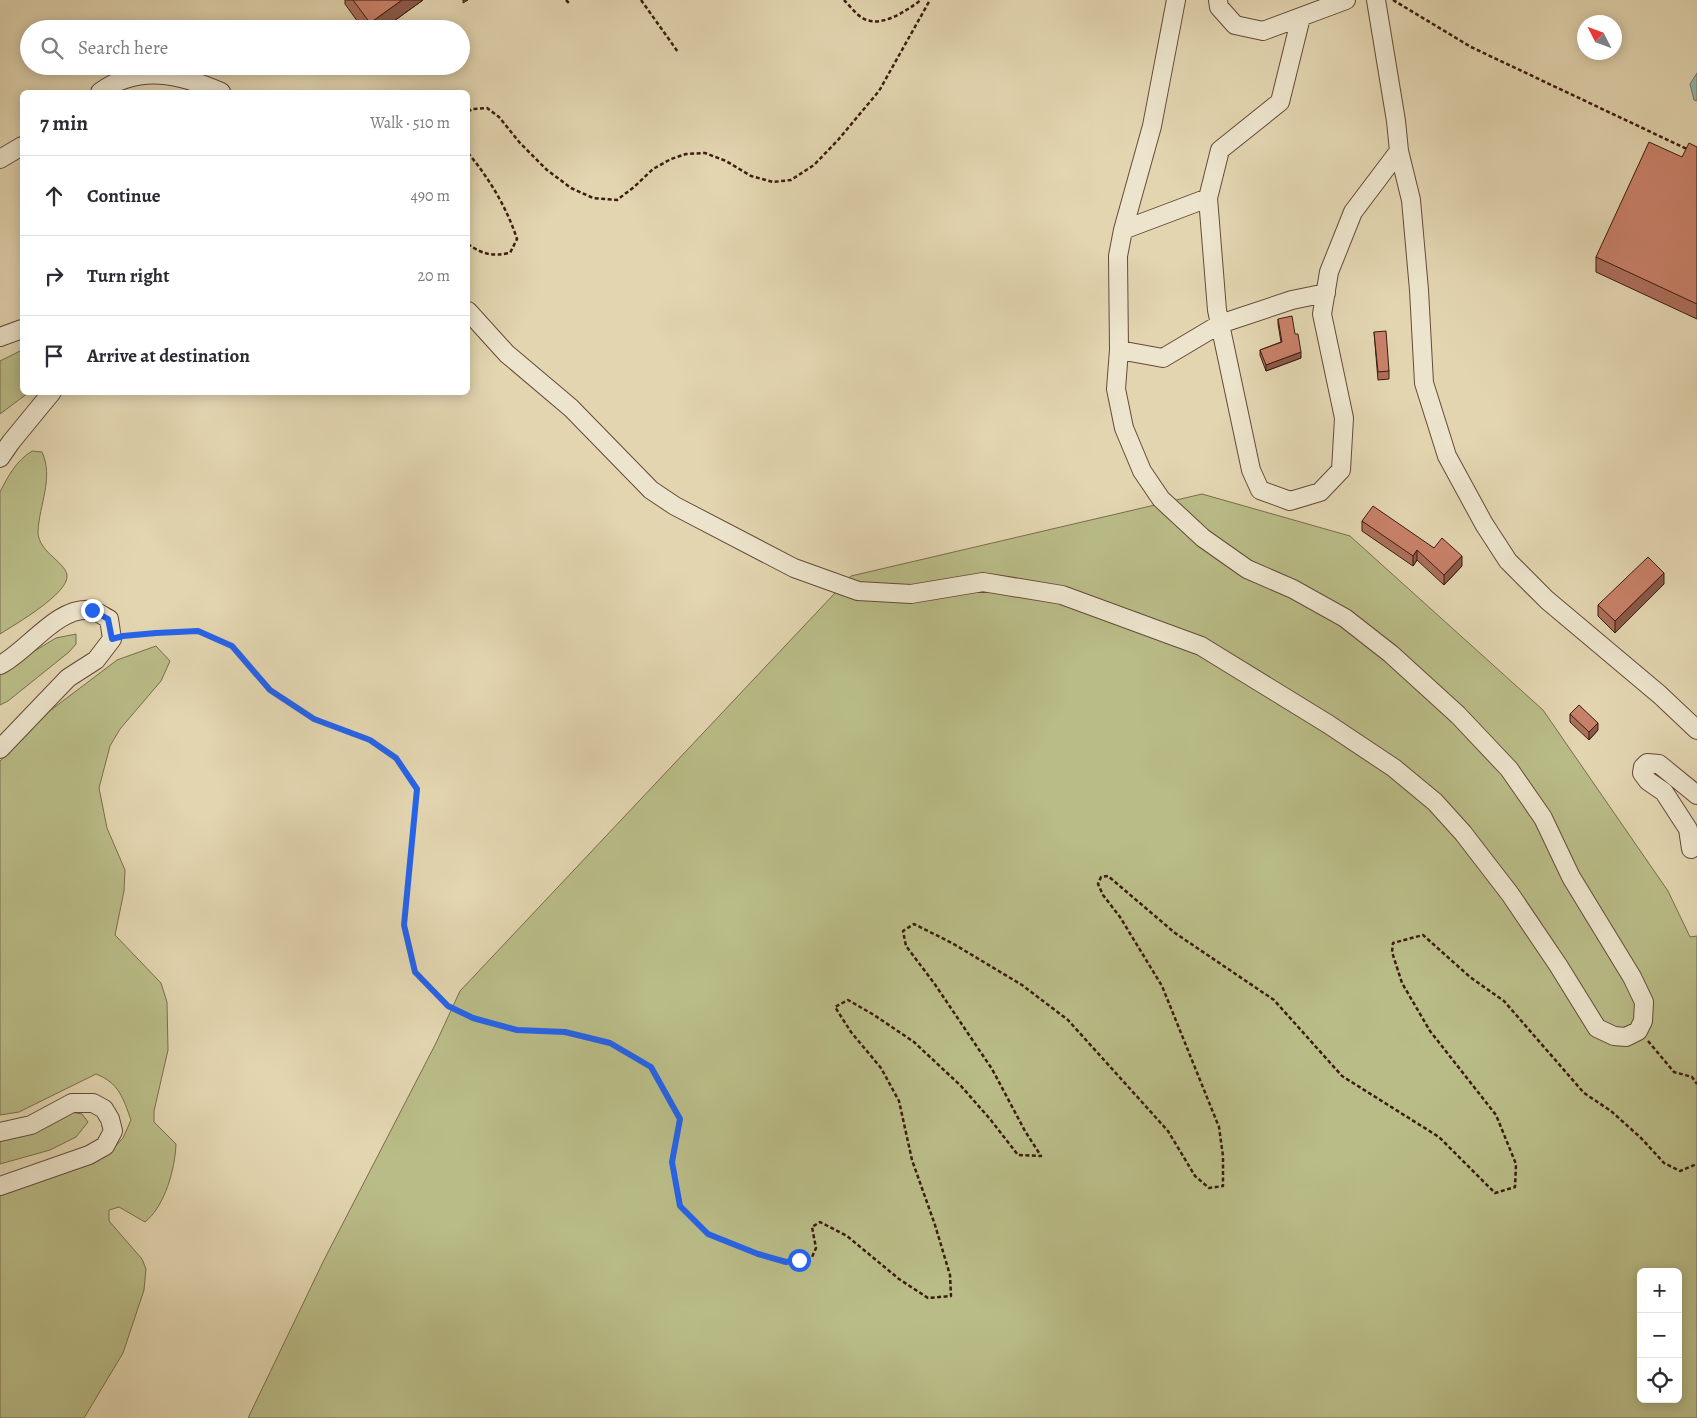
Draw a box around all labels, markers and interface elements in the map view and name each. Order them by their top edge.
north arrow [1577,15,1622,60]
search box [20,20,470,75]
icon: search [38,34,66,62]
text: Search here [78,35,168,61]
text: 7 min [40,109,88,137]
text: Walk · 510 m [370,112,450,134]
icon: ahead [40,182,68,210]
text: Continue [87,183,161,209]
text: 490 m [410,185,450,207]
icon: right [40,262,68,290]
text: Turn right [87,263,169,289]
text: 20 m [417,265,450,287]
icon: arrive [40,342,68,370]
text: Arrive at destination [87,343,250,369]
route end [81,599,104,622]
route start [788,1249,811,1272]
map controls [1637,1268,1682,1403]
button: + [1637,1268,1682,1313]
button: − [1637,1313,1682,1358]
button: locate [1637,1358,1682,1403]

